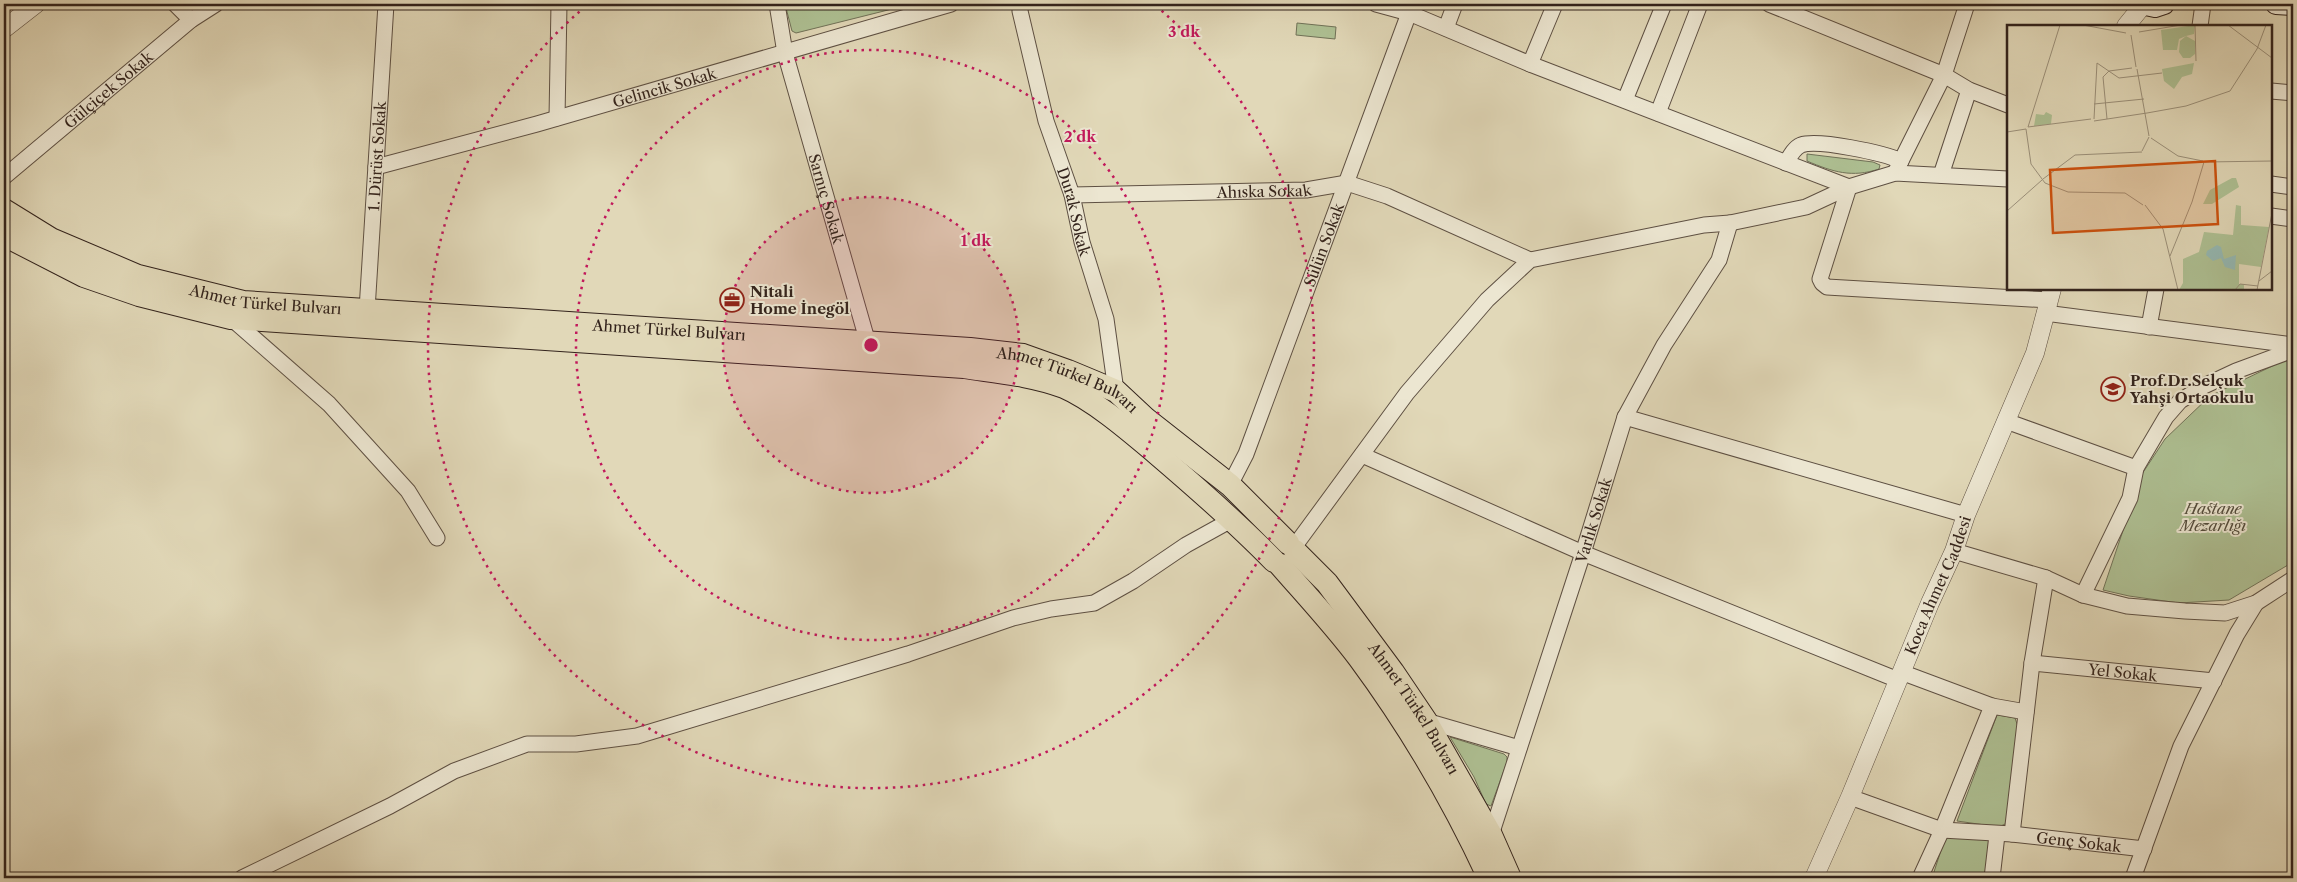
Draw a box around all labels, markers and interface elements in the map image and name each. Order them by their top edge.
text: 3 dk [1168,22,1201,41]
inset map [2007,25,2272,290]
street label: Gülçiçek Sokak [60,46,157,132]
street label: Gelincik Sokak [610,63,719,111]
street label: 1. Dürüst Sokak [364,100,390,212]
text: 2 dk [1064,127,1097,146]
street label: Sarnıç Sokak [805,152,849,247]
street label: Durak Sokak [1053,164,1096,259]
street label: Ahıska Sokak [1215,180,1314,201]
street label: Sülün Sokak [1299,199,1348,289]
text: 1 dk [961,231,992,250]
street label: Ahmet Türkel Bulvarı [187,279,343,318]
place label: Nitali Home İnegöl [750,282,850,318]
office icon: Nitali Home İnegöl [719,287,745,313]
street label: Ahmet Türkel Bulvarı [591,315,747,344]
centre of rings [862,336,880,354]
street label: Ahmet Türkel Bulvarı [995,342,1143,417]
place label: Prof.Dr.Selçuk Yahşi Ortaokulu [2129,371,2254,407]
school or university icon: Prof.Dr.Selçuk Yahşi Ortaokulu [2100,376,2126,402]
street label: Varlık Sokak [1571,474,1616,566]
park label: Hastane Mezarlığı [2178,499,2246,535]
street label: Koca Ahmet Caddesi [1900,513,1975,657]
street label: Ahmet Türkel Bulvarı [1364,638,1464,778]
street label: Yel Sokak [2086,659,2159,685]
street label: Genç Sokak [2035,827,2123,856]

